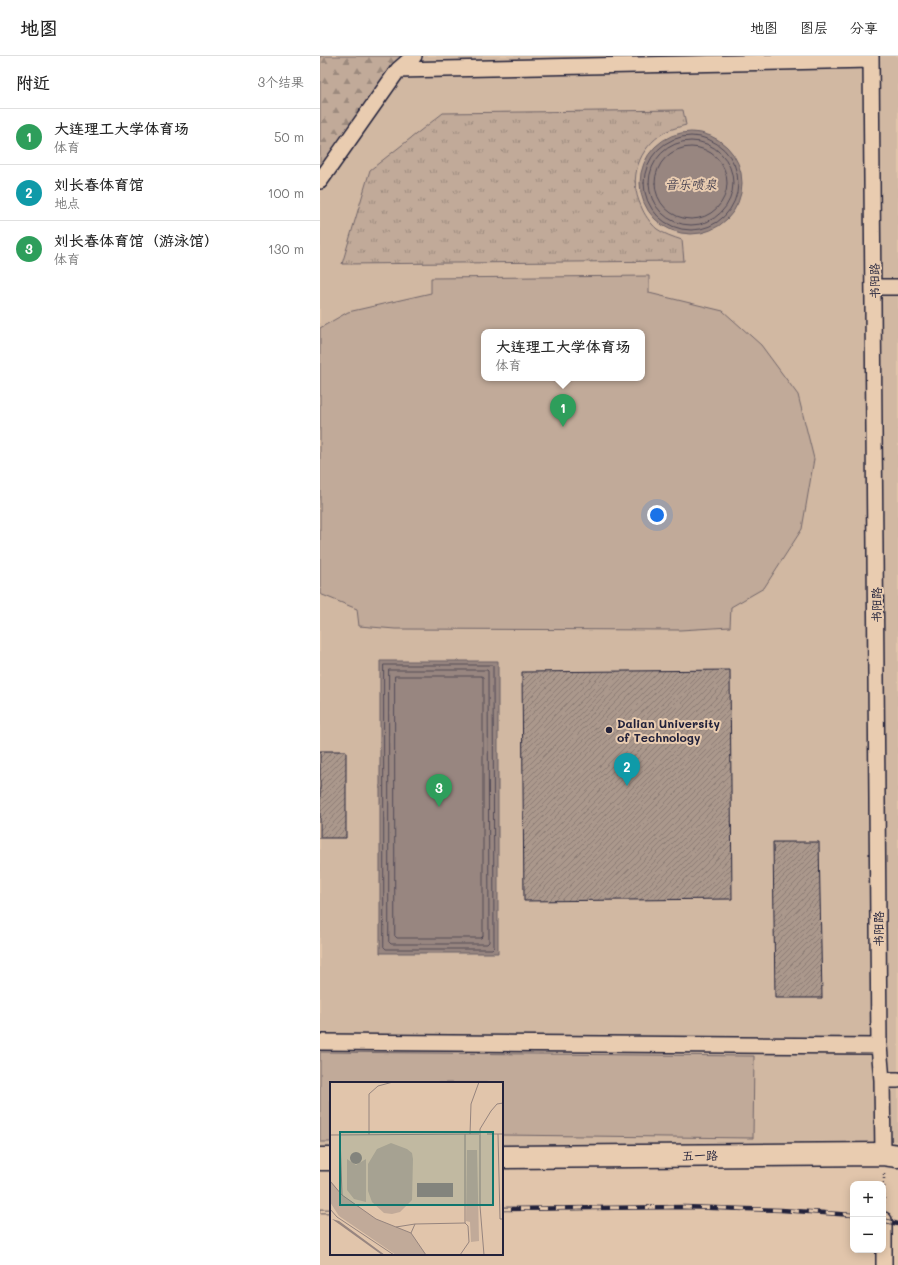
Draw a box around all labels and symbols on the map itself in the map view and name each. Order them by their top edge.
water label: 音乐喷泉 [665,175,717,192]
street label: 书阳路 [866,263,882,299]
pin: 1 [550,394,576,427]
your location [647,505,667,525]
street label: 书阳路 [868,587,884,623]
place label: Dalian University of Technology [617,715,721,745]
marker: Dalian University of Technology [604,725,614,735]
pin: 2 [614,753,640,786]
pin: 3 [426,774,452,807]
street label: 书阳路 [870,911,886,947]
inset map [330,1082,503,1255]
street label: 五一路 [682,1147,718,1163]

